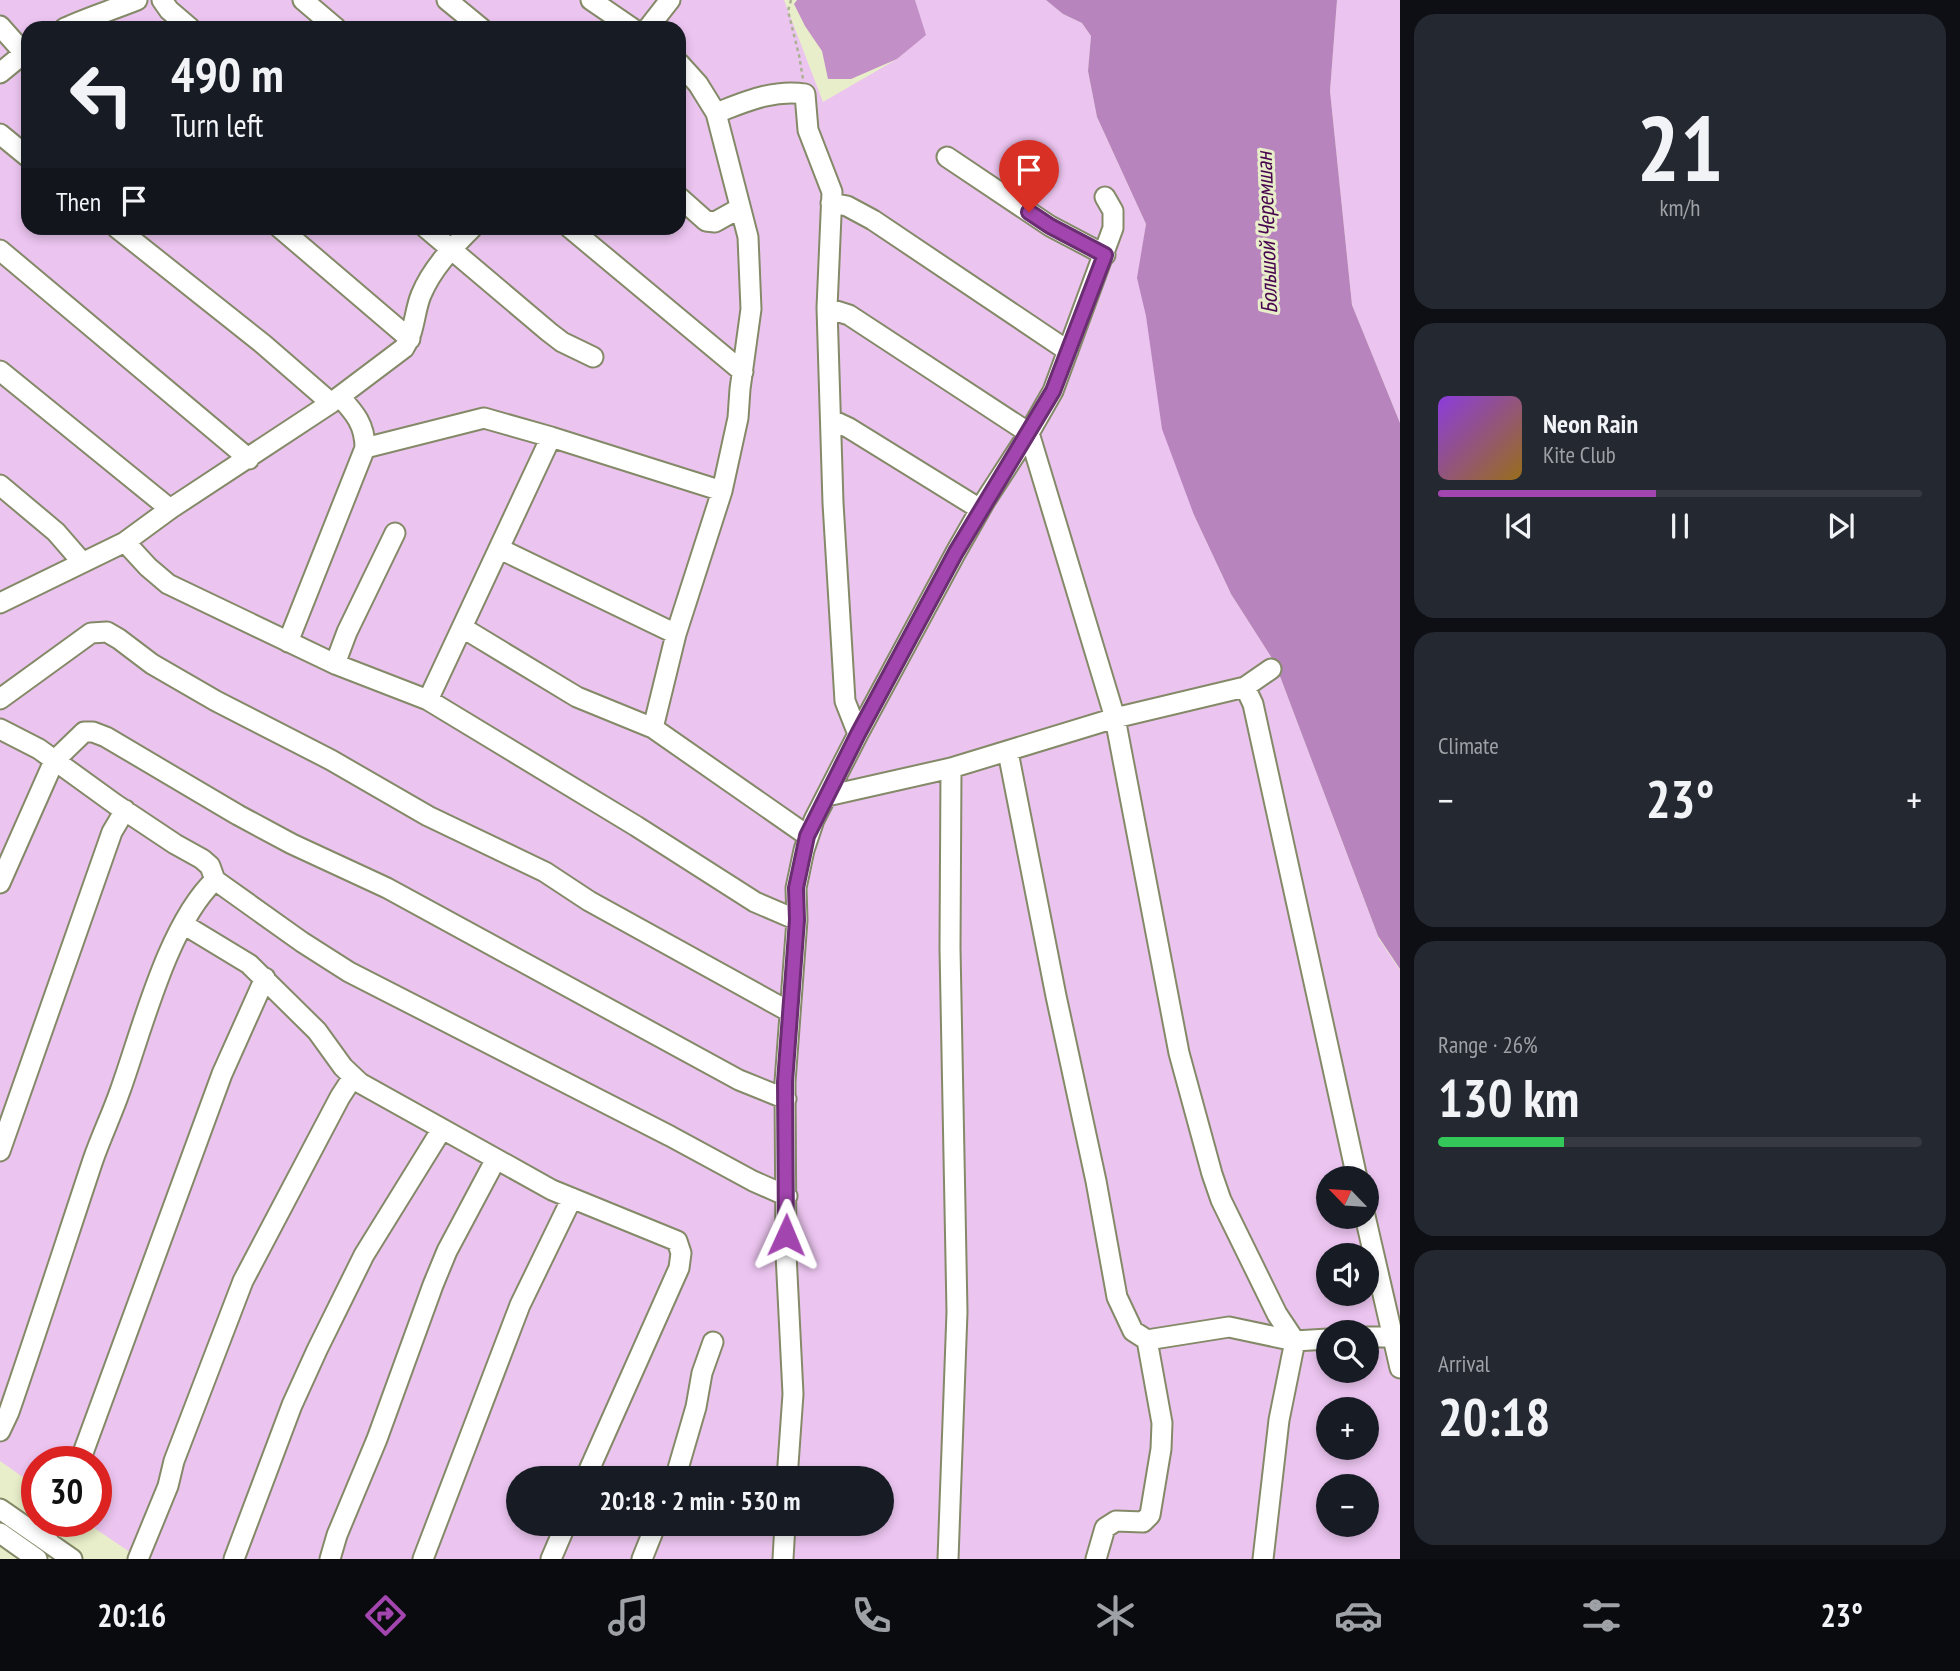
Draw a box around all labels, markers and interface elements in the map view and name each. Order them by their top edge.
text: 490 m [171,42,284,106]
icon: left [56,49,147,140]
text: 21 [1637,88,1724,206]
text: Turn left [171,104,263,146]
pin [999,140,1059,212]
water label: Большой Черемшан [1249,150,1283,314]
icon: arrive [1010,151,1048,189]
icon: arrive [115,182,153,220]
text: Then [56,185,101,218]
text: km/h [1660,193,1700,222]
text: Neon Rain [1543,407,1638,440]
text: Kite Club [1543,440,1616,469]
icon: previous [1500,507,1538,545]
icon: pause [1661,507,1699,545]
icon: next [1822,507,1860,545]
text: Climate [1438,731,1499,760]
text: 23° [1646,765,1714,832]
text: − [1438,775,1454,824]
text: + [1906,775,1922,824]
text: Range · 26% [1438,1030,1538,1059]
text: 130 km [1438,1064,1579,1131]
north arrow [1316,1166,1379,1228]
map controls [1316,1166,1379,1537]
position arrow [749,1198,823,1272]
button: sound [1316,1243,1379,1306]
button: search [1316,1320,1379,1383]
text: Arrival [1438,1349,1490,1378]
text: 20:18 [1438,1383,1550,1450]
button: + [1316,1397,1379,1460]
speed limit sign: 30 [21,1446,112,1537]
button: − [1316,1474,1379,1537]
text: 20:18 · 2 min · 530 m [600,1484,800,1517]
icon: directions [361,1591,410,1640]
icon: music [604,1591,653,1640]
icon: phone [847,1591,896,1640]
icon: climate [1091,1591,1140,1640]
icon: car [1334,1591,1383,1640]
icon: filters [1577,1591,1626,1640]
text: 20:16 [97,1594,166,1636]
text: 23° [1821,1594,1863,1636]

